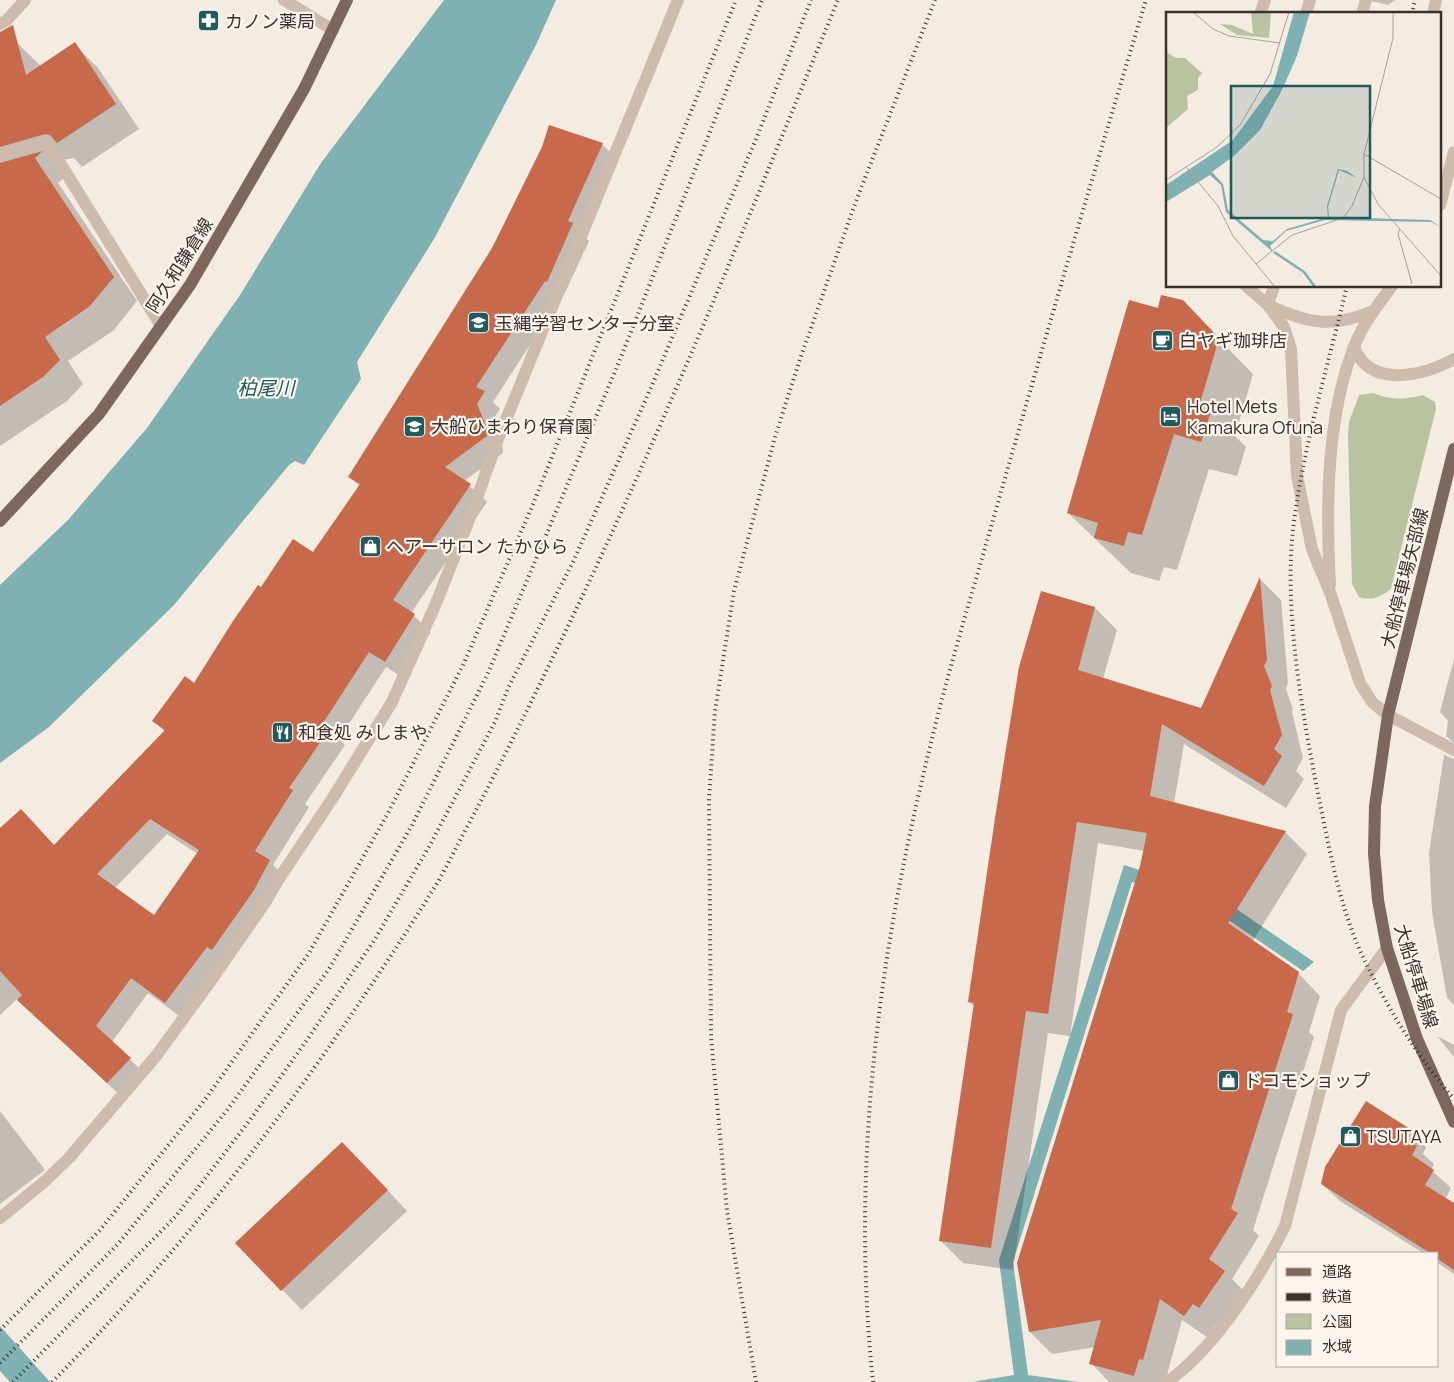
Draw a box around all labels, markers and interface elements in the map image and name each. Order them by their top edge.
pharmacy icon: カノン薬局 [197,9,221,33]
place label: カノン薬局 [225,9,315,33]
inset map [1166,12,1442,288]
street label: 阿久和鎌倉線 [140,213,218,317]
school or university icon: 玉縄学習センター分室 [467,311,491,335]
place label: 玉縄学習センター分室 [495,311,675,335]
cafe icon: 白ヤギ珈琲店 [1151,328,1175,352]
place label: 白ヤギ珈琲店 [1179,328,1287,352]
water label: 柏尾川 [237,375,296,401]
place label: Hotel Mets Kamakura Ofuna [1187,394,1323,439]
hotel icon: Hotel Mets Kamakura Ofuna [1159,404,1183,428]
school or university icon: 大船ひまわり保育園 [403,414,427,438]
place label: 大船ひまわり保育園 [431,414,593,438]
street label: 大船停車場矢部線 [1375,505,1433,651]
shop icon: ヘアーサロン たかひら [358,534,382,558]
place label: ヘアーサロン たかひら [386,534,568,558]
restaurant icon: 和食処 みしまや [270,720,294,744]
place label: 和食処 みしまや [298,720,428,744]
street label: 大船停車場線 [1390,921,1444,1031]
shop icon: ドコモショップ [1216,1068,1240,1092]
place label: ドコモショップ [1244,1068,1370,1092]
shop icon: TSUTAYA [1338,1124,1362,1148]
place label: TSUTAYA [1366,1124,1442,1148]
legend [1276,1252,1439,1367]
text: 道路 [1322,1261,1352,1282]
text: 鉄道 [1322,1286,1352,1307]
text: 公園 [1322,1311,1352,1332]
text: 水域 [1322,1336,1352,1357]

